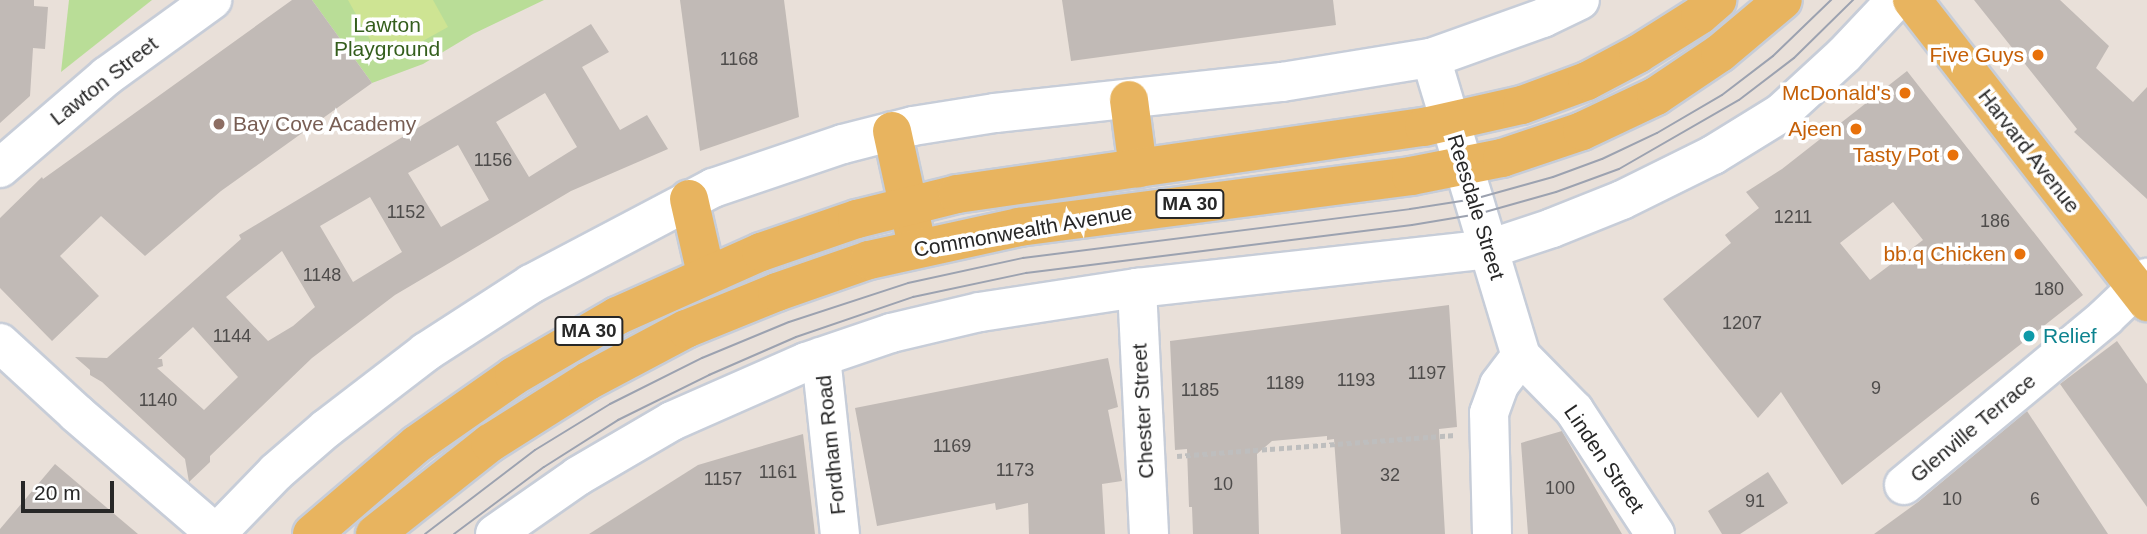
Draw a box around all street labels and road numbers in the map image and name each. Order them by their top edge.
street label: Lawton Street [45,31,163,131]
street label: Harvard Avenue [1972,84,2086,218]
street label: Reesdale Street [1442,131,1510,283]
road number: MA 30 [1155,188,1225,220]
street label: Commonwealth Avenue [911,199,1135,263]
road number: MA 30 [554,316,624,346]
street label: Chester Street [1127,343,1159,479]
street label: Glenville Terrace [1905,368,2041,488]
street label: Fordham Road [811,374,851,516]
street label: Linden Street [1559,400,1649,518]

